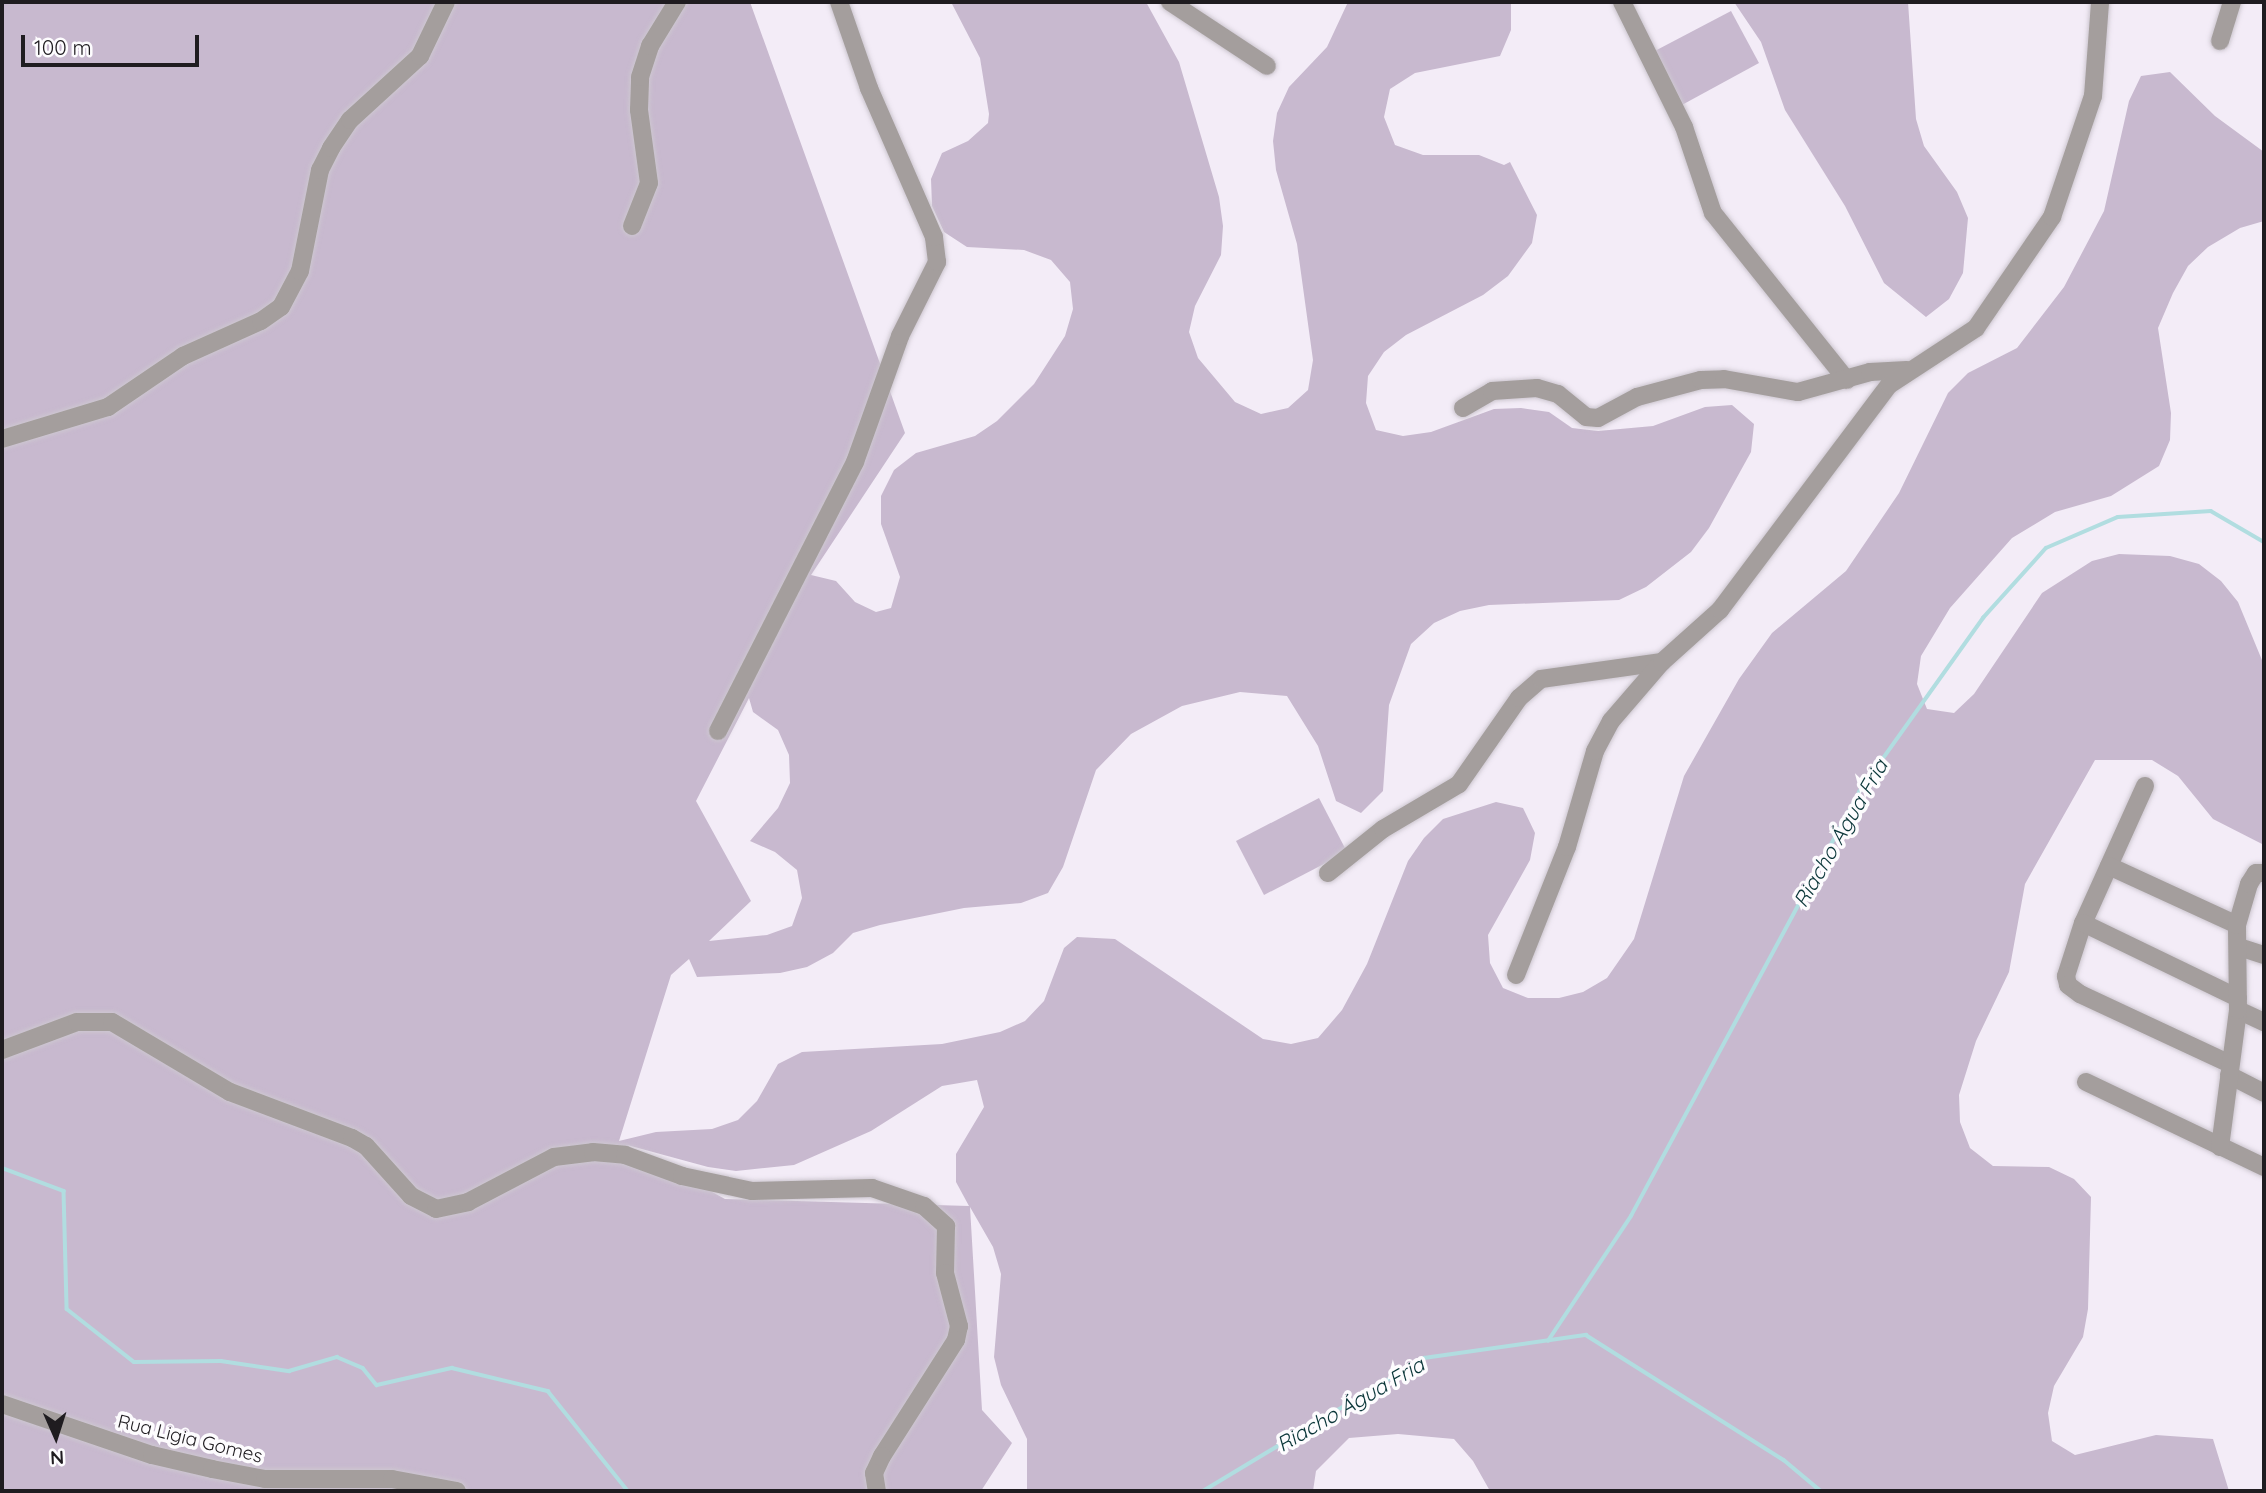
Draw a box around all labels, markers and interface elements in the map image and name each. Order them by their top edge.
scale bar [24,21,203,65]
text: 100 m [34,34,92,60]
water label: Riacho Água Fria [1787,755,1893,911]
water label: Riacho Água Fria [1272,1351,1428,1457]
north arrow [21,1402,91,1472]
street label: Rua Ligia Gomes [115,1410,265,1468]
text: N [49,1446,65,1470]

